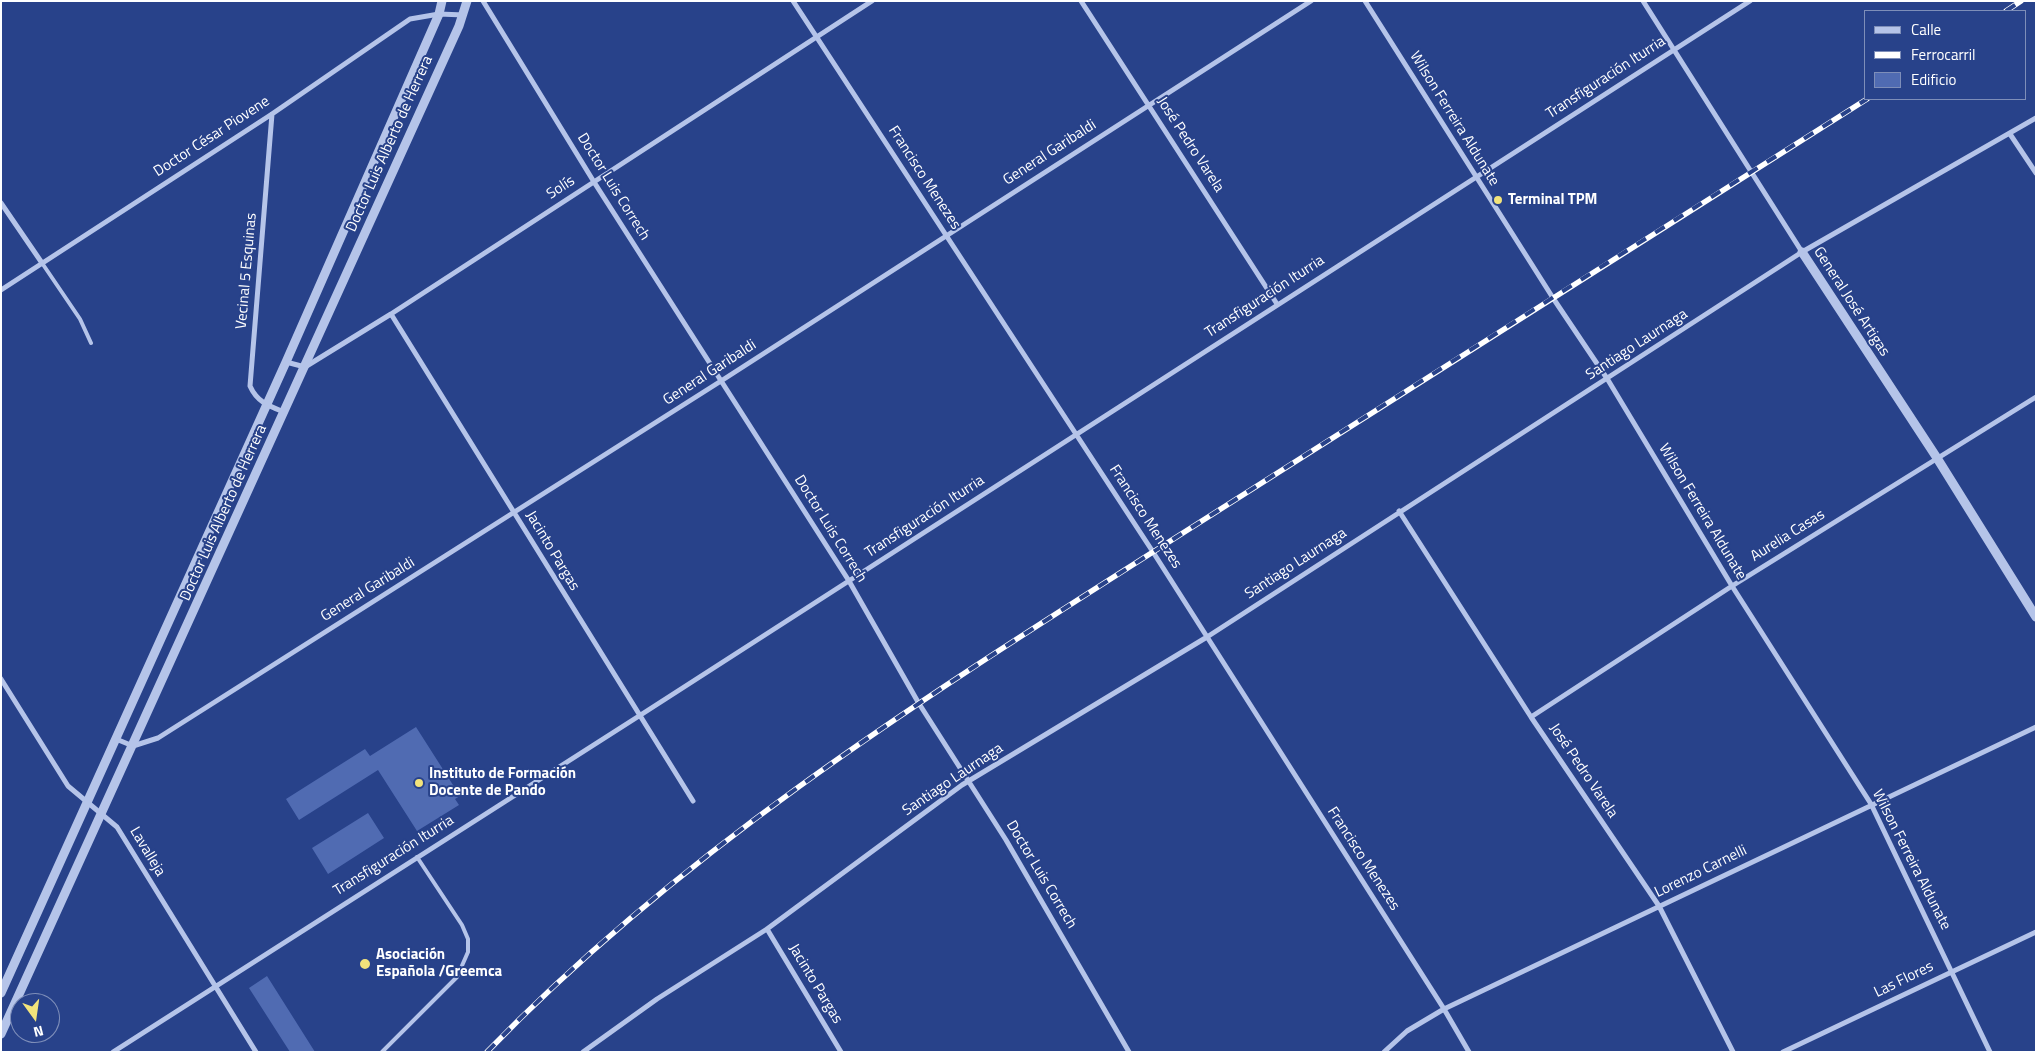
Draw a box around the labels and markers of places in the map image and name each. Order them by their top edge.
place label: Terminal TPM [1508,191,1597,209]
marker: Terminal TPM [1492,194,1504,206]
place label: Instituto de Formación Docente de Pando [429,765,576,800]
marker: Instituto de Formación Docente de Pando [413,777,425,789]
place label: Asociación Española /Greemca [376,946,502,981]
marker: Asociación Española /Greemca [358,957,372,971]

